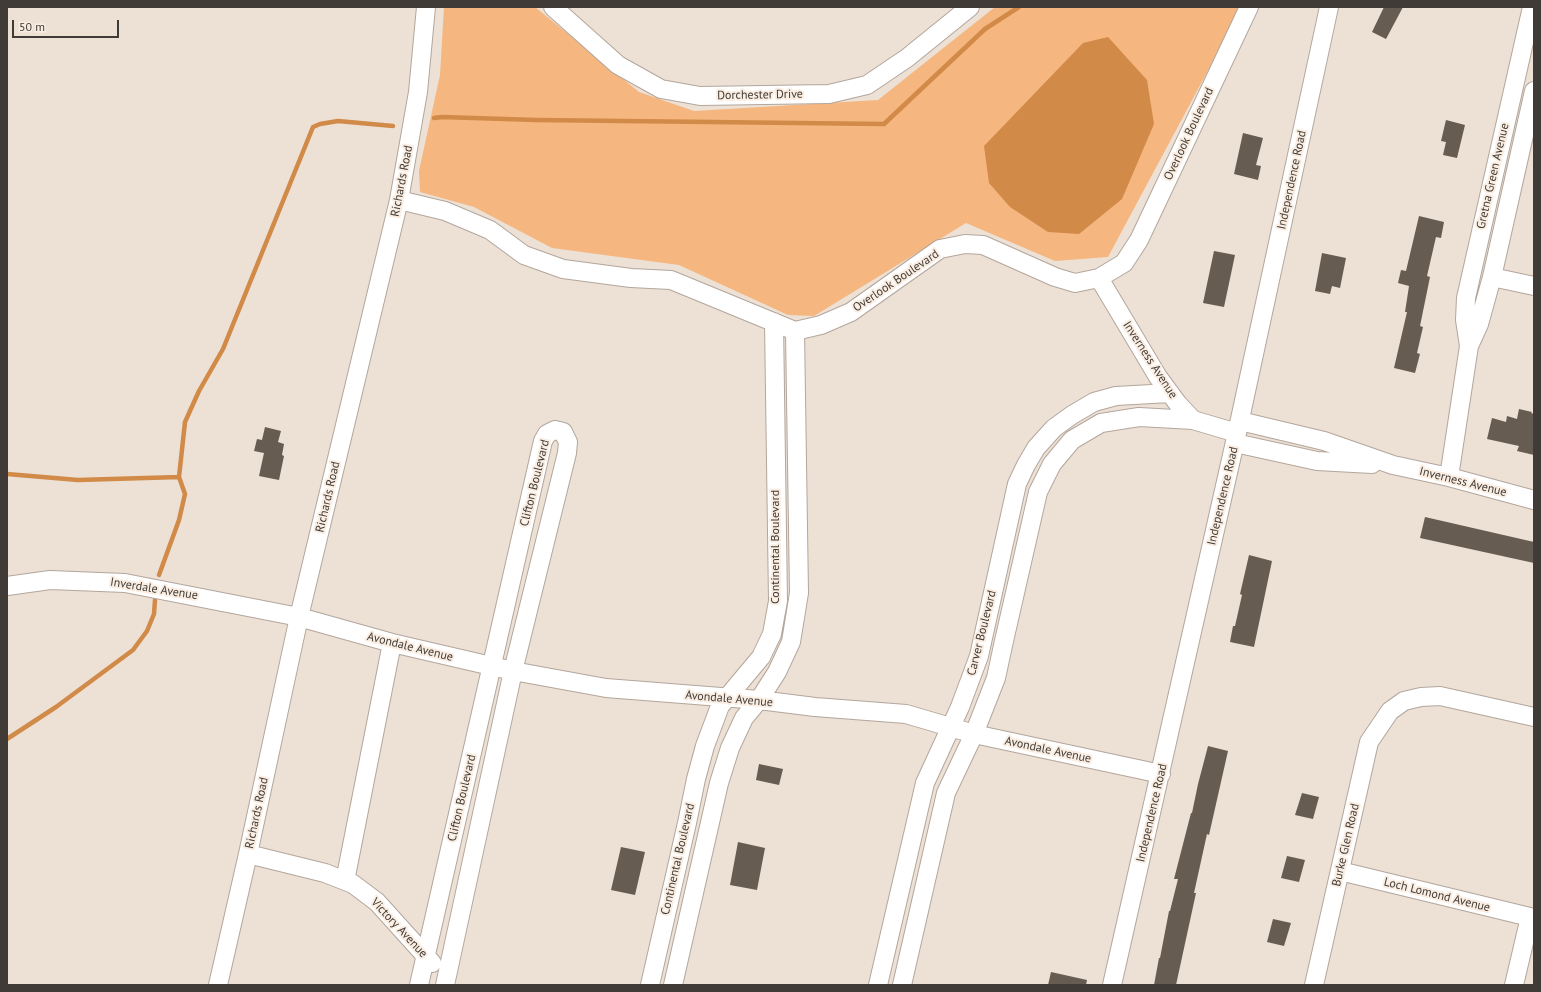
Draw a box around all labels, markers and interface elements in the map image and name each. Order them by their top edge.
scale bar [14,12,121,38]
text: 50 m [19,19,45,34]
street label: Overlook Boulevard [1161,85,1217,183]
street label: Dorchester Drive [717,87,803,103]
street label: Gretna Green Avenue [1474,122,1512,230]
street label: Independence Road [1274,129,1310,231]
street label: Richards Road [388,144,416,218]
street label: Overlook Boulevard [850,247,942,315]
street label: Inverness Avenue [1120,319,1180,401]
street label: Clifton Boulevard [517,438,553,528]
street label: Independence Road [1205,445,1241,547]
street label: Richards Road [313,460,343,534]
street label: Inverness Avenue [1418,464,1508,500]
street label: Continental Boulevard [769,490,783,604]
street label: Inverdale Avenue [109,575,199,603]
street label: Carver Boulevard [964,589,1000,677]
street label: Avondale Avenue [366,629,454,665]
street label: Avondale Avenue [685,688,773,710]
street label: Avondale Avenue [1003,734,1093,766]
street label: Clifton Boulevard [445,753,479,843]
street label: Independence Road [1134,762,1170,864]
street label: Richards Road [242,776,272,850]
street label: Continental Boulevard [658,802,698,916]
street label: Burke Glen Road [1329,802,1363,888]
street label: Loch Lomond Avenue [1382,875,1492,915]
street label: Victory Avenue [368,895,430,961]

